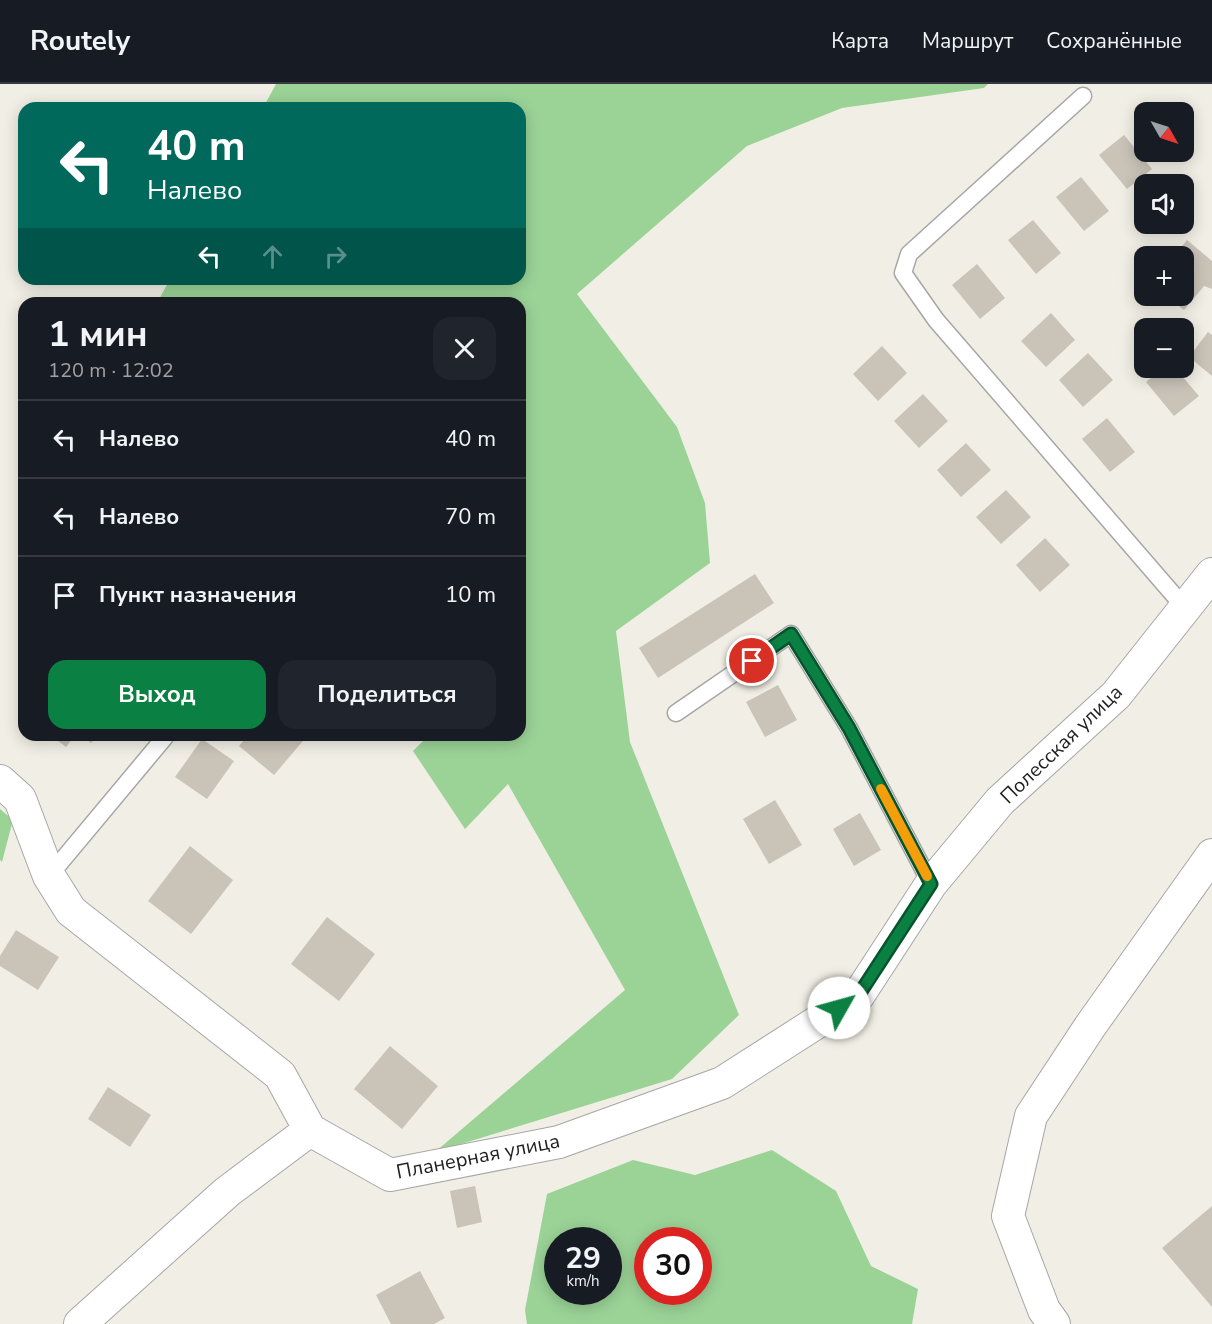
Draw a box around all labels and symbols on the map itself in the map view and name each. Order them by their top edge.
north arrow [1134,102,1194,162]
pin [726,635,777,686]
street label: Полесская улица [994,679,1128,810]
position arrow [807,976,871,1040]
street label: Планерная улица [394,1127,562,1186]
speed limit sign: 30 [634,1227,712,1305]

